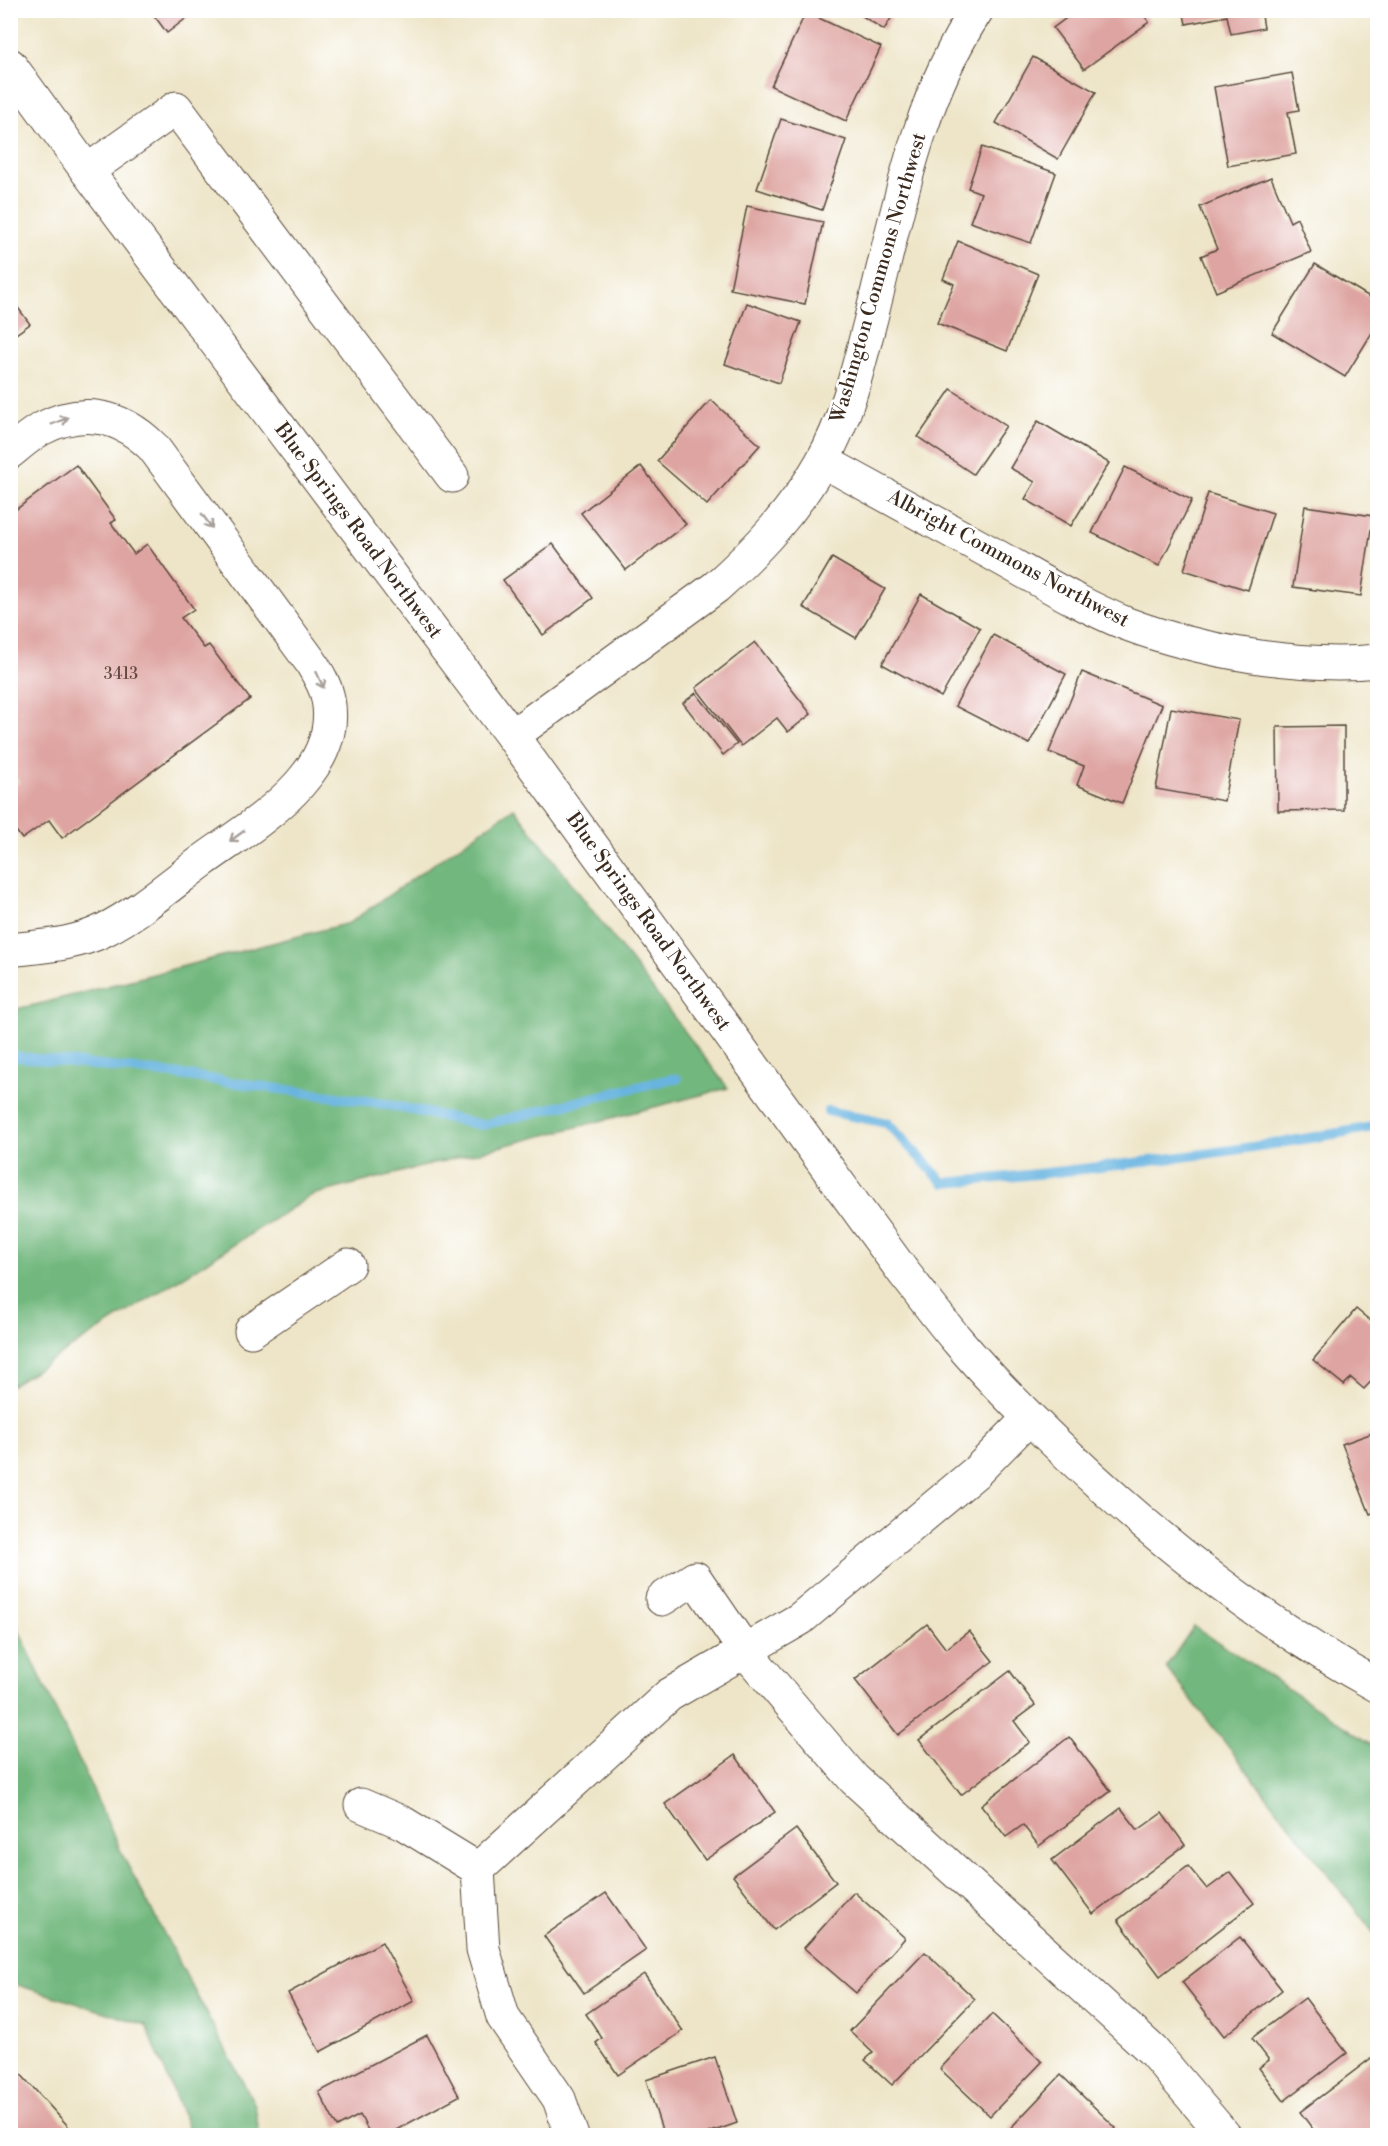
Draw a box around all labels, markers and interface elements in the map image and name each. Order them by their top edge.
street label: Washington Commons Northwest [825,130,932,427]
one-way arrow [50,415,69,426]
street label: Blue Springs Road Northwest [268,417,447,644]
street label: Albright Commons Northwest [882,484,1133,633]
one-way arrow [201,513,214,529]
house number: 3413 [104,664,138,684]
one-way arrow [315,670,327,688]
street label: Blue Springs Road Northwest [560,807,736,1036]
one-way arrow [229,829,245,842]

